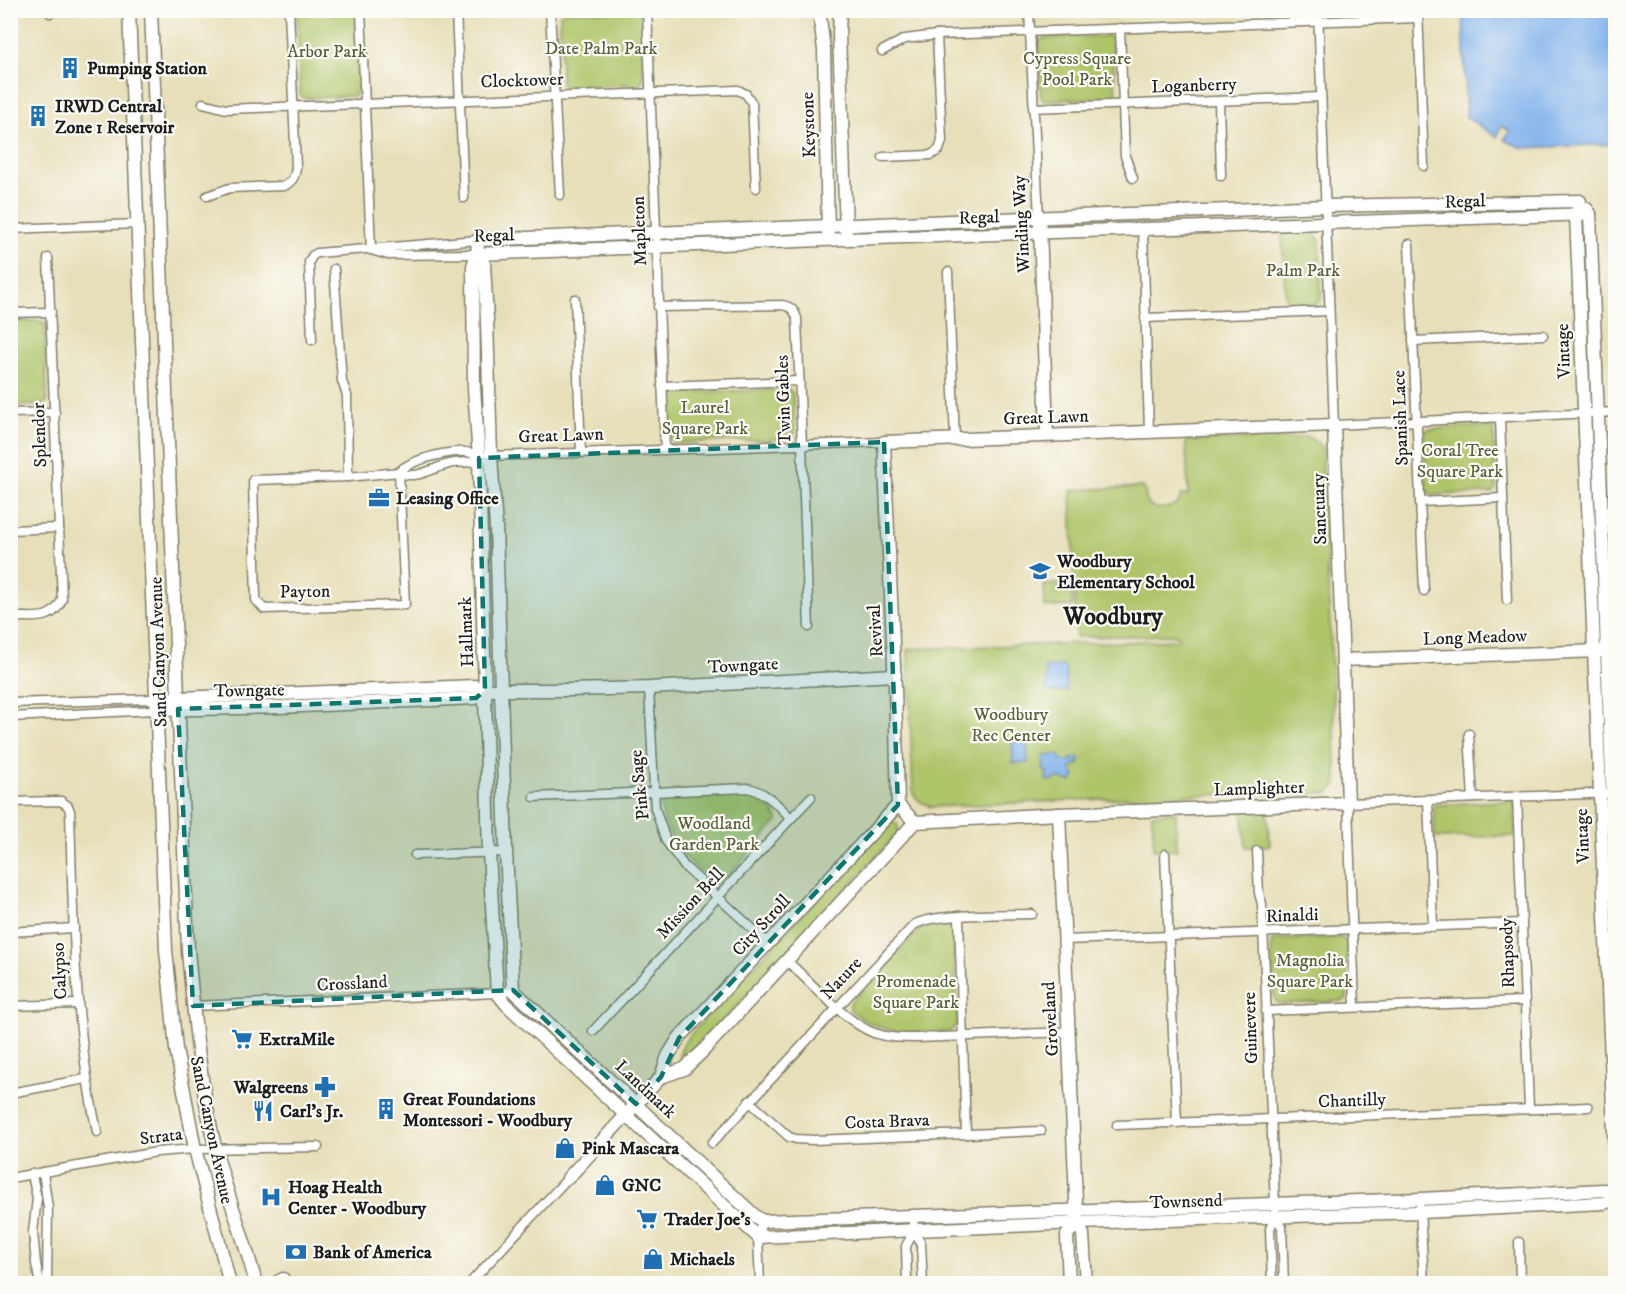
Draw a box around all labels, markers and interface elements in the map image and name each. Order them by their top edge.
park label: Date Palm Park [545,38,657,60]
park label: Arbor Park [287,41,367,63]
park label: Cypress Square Pool Park [1023,48,1131,91]
building icon: Pumping Station [58,56,82,80]
place label: Pumping Station [87,58,207,80]
street label: Clocktower [480,69,564,93]
street label: Loganberry [1151,74,1238,98]
street label: Keystone [797,92,821,158]
place label: IRWD Central Zone 1 Reservoir [55,96,174,139]
building icon: IRWD Central Zone 1 Reservoir [26,104,50,128]
street label: Winding Way [1008,174,1036,274]
street label: Regal [1444,190,1487,214]
street label: Mapleton [628,195,652,266]
street label: Regal [958,206,1001,230]
street label: Regal [473,224,516,248]
park label: Palm Park [1266,260,1340,282]
street label: Vintage [1552,323,1576,380]
street label: Twin Gables [771,355,797,445]
street label: Spanish Lace [1388,370,1414,466]
park label: Laurel Square Park [662,397,748,440]
street label: Splendor [28,402,52,468]
street label: Great Lawn [1003,405,1090,430]
street label: Great Lawn [518,423,605,448]
park label: Coral Tree Square Park [1417,440,1503,483]
street label: Sanctuary [1308,472,1332,545]
office icon: Leasing Office [367,486,391,510]
place label: Leasing Office [396,488,499,510]
place label: Woodbury Elementary School [1056,551,1195,594]
school or university icon: Woodbury Elementary School [1028,559,1052,583]
street label: Sand Canyon Avenue [145,576,173,728]
street label: Payton [280,581,331,603]
street label: Hallmark [455,596,479,667]
district label: Woodbury [1062,602,1163,632]
street label: Revival [864,603,888,658]
street label: Long Meadow [1423,625,1528,651]
street label: Towngate [707,653,779,679]
street label: Towngate [213,679,285,703]
park label: Woodbury Rec Center [971,704,1051,747]
street label: Pink Sage [625,749,655,821]
street label: Lamplighter [1213,776,1305,802]
street label: Vintage [1571,808,1595,865]
park label: Woodland Garden Park [669,813,759,856]
street label: Mission Bell [652,863,730,944]
street label: City Stroll [728,890,796,961]
street label: Rinaldi [1265,904,1319,928]
street label: Rhapsody [1496,917,1520,988]
street label: Calypso [48,942,72,1000]
park label: Magnolia Square Park [1267,950,1353,993]
street label: Nature [816,953,867,1005]
street label: Crossland [316,971,388,997]
park label: Promenade Square Park [873,971,959,1014]
street label: Groveland [1038,981,1064,1057]
street label: Guinevere [1239,992,1263,1064]
supermarket icon: ExtraMile [230,1027,254,1051]
place label: ExtraMile [259,1029,335,1051]
street label: Sand Canyon Avenue [185,1054,237,1206]
street label: Landmark [610,1056,681,1124]
pharmacy icon: Walgreens [313,1075,337,1099]
place label: Walgreens [233,1077,308,1099]
place label: Great Foundations Montessori - Woodbury [403,1089,572,1132]
street label: Chantilly [1318,1089,1387,1113]
building icon: Great Foundations Montessori - Woodbury [374,1097,398,1121]
restaurant icon: Carl's Jr. [251,1099,275,1123]
place label: Carl's Jr. [280,1101,343,1123]
street label: Costa Brava [844,1110,930,1134]
street label: Strata [138,1123,184,1151]
shop icon: Pink Mascara [553,1136,577,1160]
place label: Pink Mascara [582,1138,679,1160]
shop icon: GNC [593,1173,617,1197]
place label: GNC [622,1175,661,1197]
place label: Hoag Health Center - Woodbury [288,1177,427,1220]
hospital icon: Hoag Health Center - Woodbury [259,1185,283,1209]
street label: Townsend [1149,1190,1223,1214]
supermarket icon: Trader Joe's [635,1207,659,1231]
place label: Trader Joe's [663,1209,751,1231]
bank icon: Bank of America [284,1240,308,1264]
place label: Bank of America [313,1242,432,1264]
shop icon: Michaels [641,1247,665,1271]
place label: Michaels [670,1249,735,1271]

